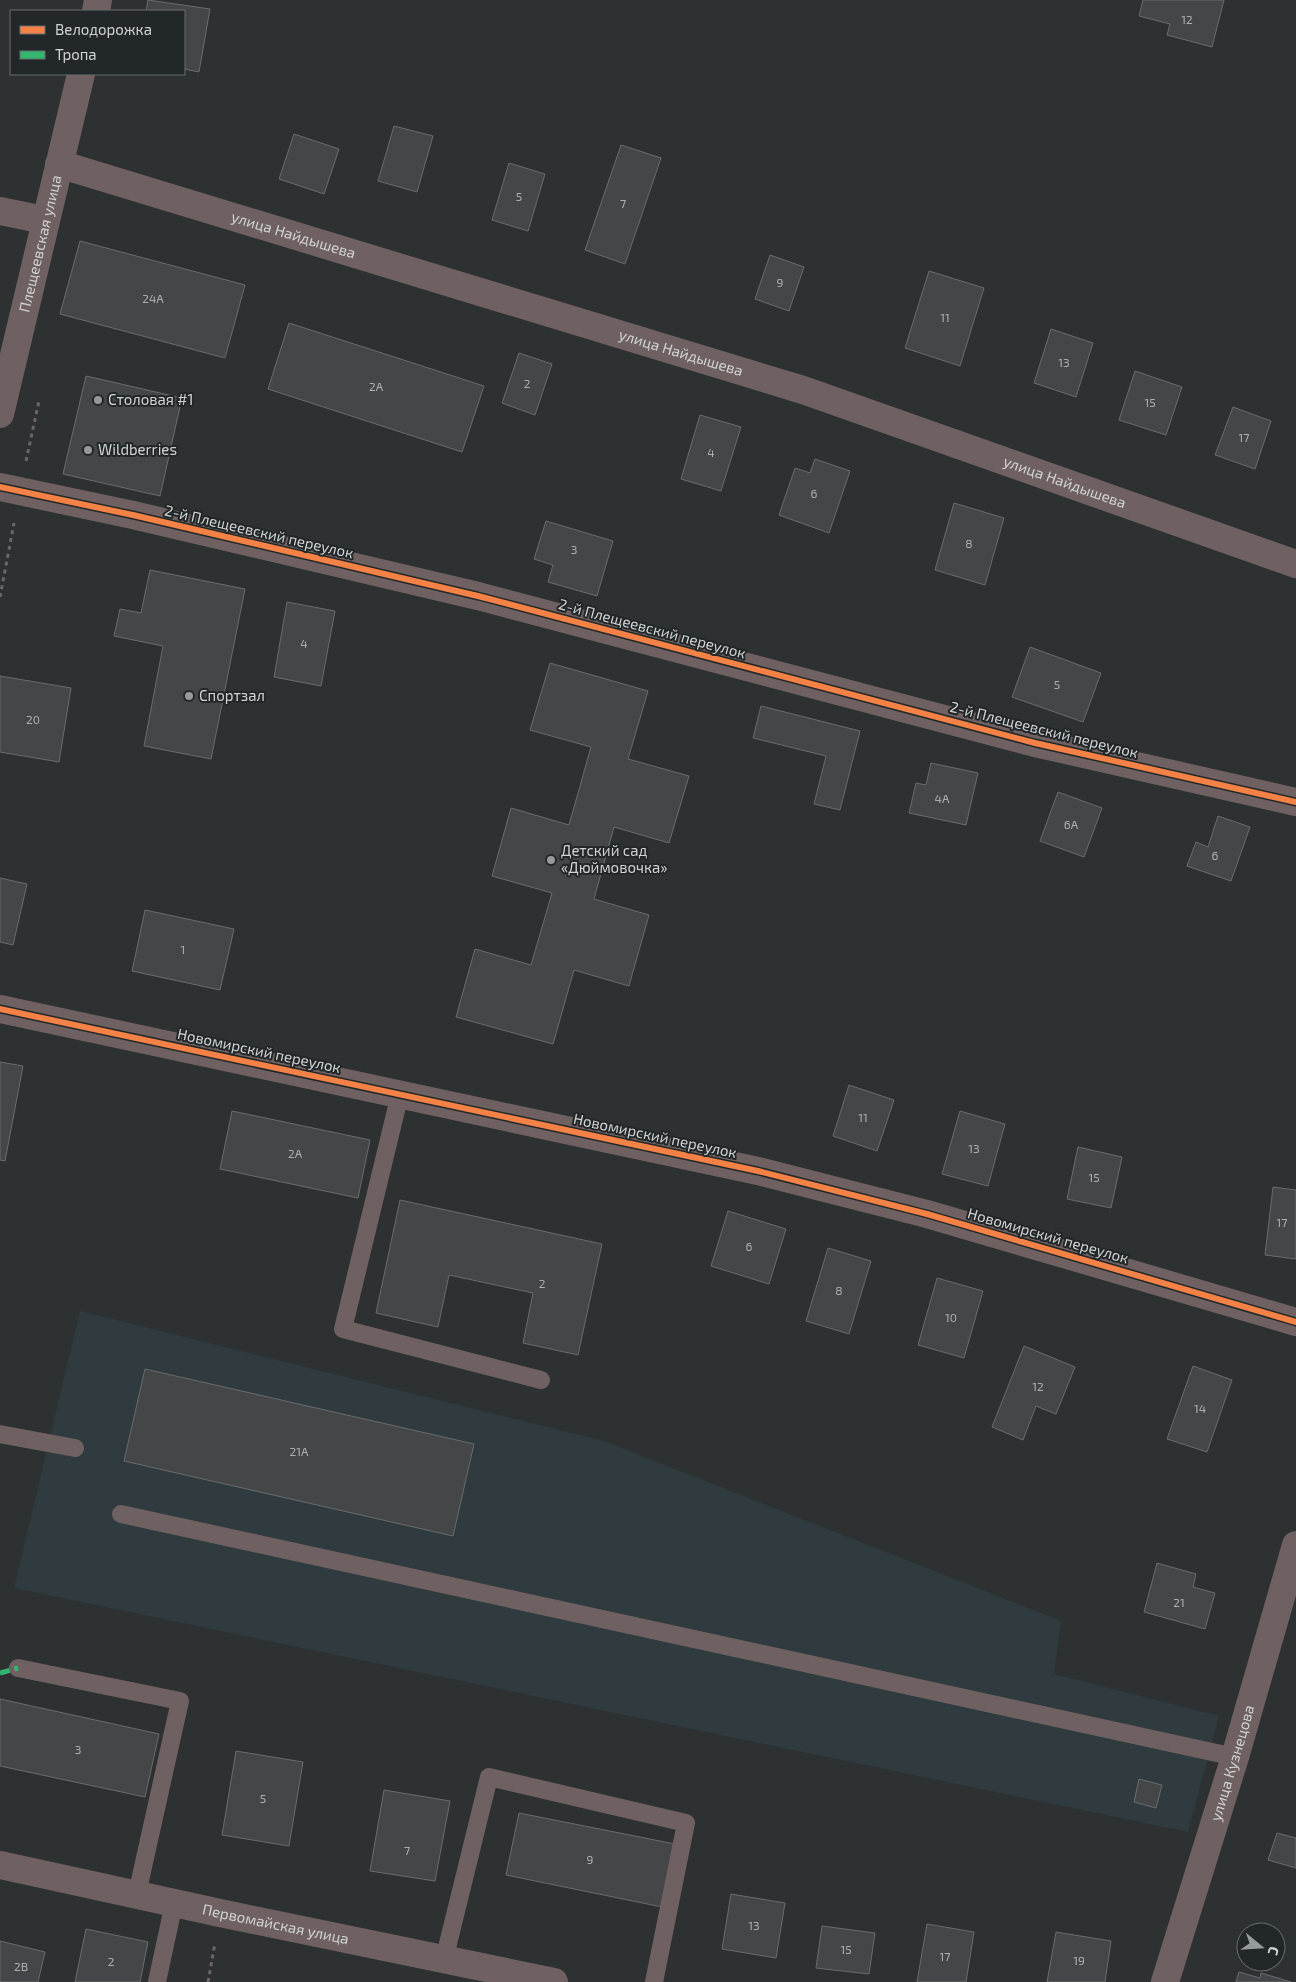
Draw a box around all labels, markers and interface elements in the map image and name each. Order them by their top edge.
legend [10,10,185,75]
house number: 12 [1181,12,1193,26]
text: Велодорожка [55,20,152,38]
text: Тропа [55,45,97,63]
street label: Плещеевская улица [15,173,65,314]
house number: 5 [516,189,522,203]
house number: 7 [620,196,626,210]
street label: улица Найдышева [229,207,358,262]
house number: 9 [777,275,784,289]
house number: 24А [142,291,164,305]
house number: 11 [940,310,950,324]
street label: улица Найдышева [617,325,745,379]
house number: 13 [1058,355,1070,369]
house number: 2 [524,376,531,390]
house number: 2А [369,379,384,393]
place label: Столовая #1 [108,390,194,408]
marker: Столовая #1 [92,394,104,406]
house number: 15 [1144,395,1156,409]
house number: 17 [1239,430,1249,444]
place label: Wildberries [98,440,177,458]
marker: Wildberries [82,444,94,456]
house number: 4 [707,445,715,459]
street label: улица Найдышева [1001,451,1129,511]
house number: 6 [811,486,818,500]
street label: 2-й Плещеевский переулок [163,501,355,562]
house number: 8 [965,536,973,550]
house number: 3 [571,542,577,556]
street label: 2-й Плещеевский переулок [556,594,748,663]
house number: 4 [300,636,308,650]
house number: 5 [1054,677,1060,691]
place label: Спортзал [199,686,265,704]
marker: Спортзал [183,690,195,702]
street label: 2-й Плещеевский переулок [948,697,1140,762]
house number: 20 [26,712,40,726]
house number: 4А [935,791,950,805]
house number: 6А [1064,817,1079,831]
place label: Детский сад «Дюймовочка» [561,841,668,876]
house number: 6 [1212,848,1219,862]
marker: Детский сад «Дюймовочка» [545,854,557,866]
house number: 1 [181,942,185,956]
street label: Новомирский переулок [176,1024,343,1077]
street label: Новомирский переулок [572,1109,739,1162]
house number: 11 [858,1110,868,1124]
house number: 13 [968,1141,980,1155]
house number: 2А [288,1146,303,1160]
house number: 15 [1088,1170,1100,1184]
street label: Новомирский переулок [965,1203,1131,1268]
house number: 17 [1277,1215,1287,1229]
house number: 6 [746,1239,753,1253]
house number: 2 [539,1276,546,1290]
house number: 8 [835,1283,843,1297]
house number: 10 [945,1310,957,1324]
house number: 12 [1032,1379,1044,1393]
house number: 14 [1194,1401,1206,1415]
house number: 21А [290,1444,309,1458]
house number: 21 [1173,1595,1185,1609]
street label: улица Кузнецова [1206,1703,1257,1823]
house number: 3 [75,1742,81,1756]
house number: 5 [260,1791,266,1805]
house number: 7 [404,1843,410,1857]
house number: 9 [587,1852,594,1866]
street label: Первомайская улица [201,1899,351,1947]
house number: 13 [748,1918,760,1932]
north arrow [1236,1922,1286,1972]
house number: 15 [840,1942,852,1956]
text: С [1264,1945,1283,1958]
house number: 17 [940,1949,950,1963]
house number: 19 [1073,1953,1085,1967]
house number: 2 [108,1954,115,1968]
house number: 2В [14,1959,28,1973]

